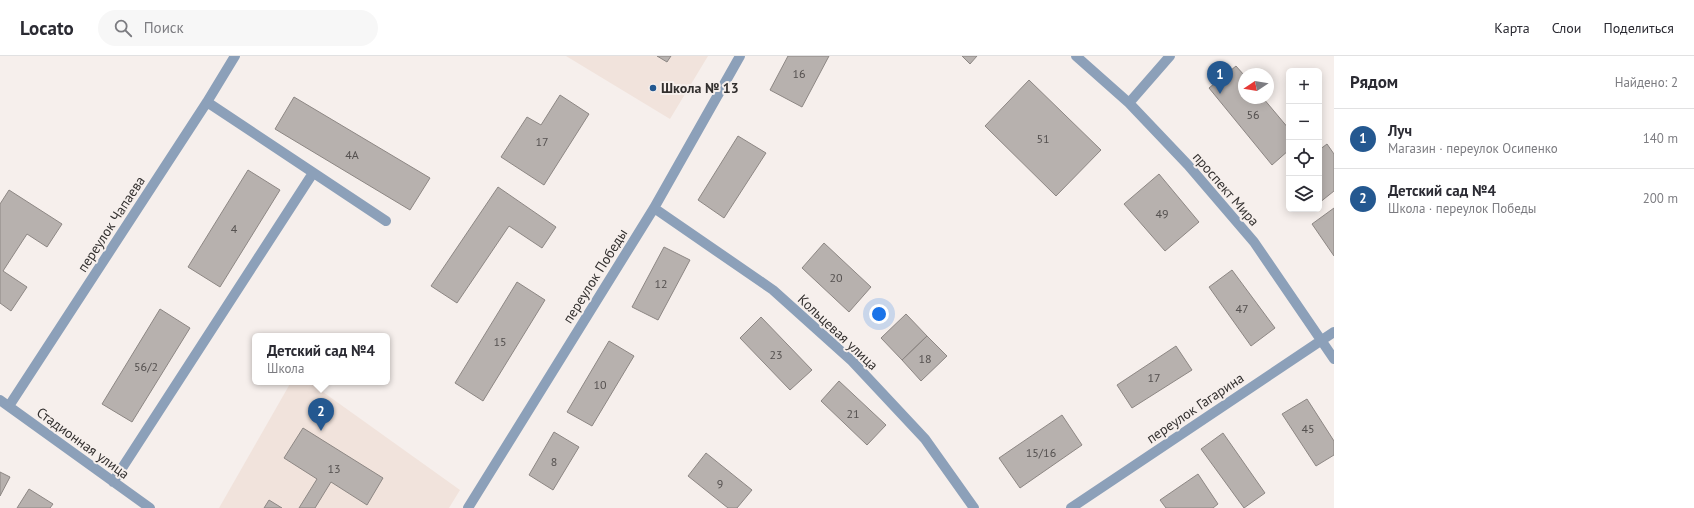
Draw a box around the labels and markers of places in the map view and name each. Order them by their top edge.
pin: 1 [1207,61,1233,94]
place label: Школа № 13 [661,79,739,97]
marker: Школа № 13 [648,83,658,93]
pin: 2 [308,398,334,431]

